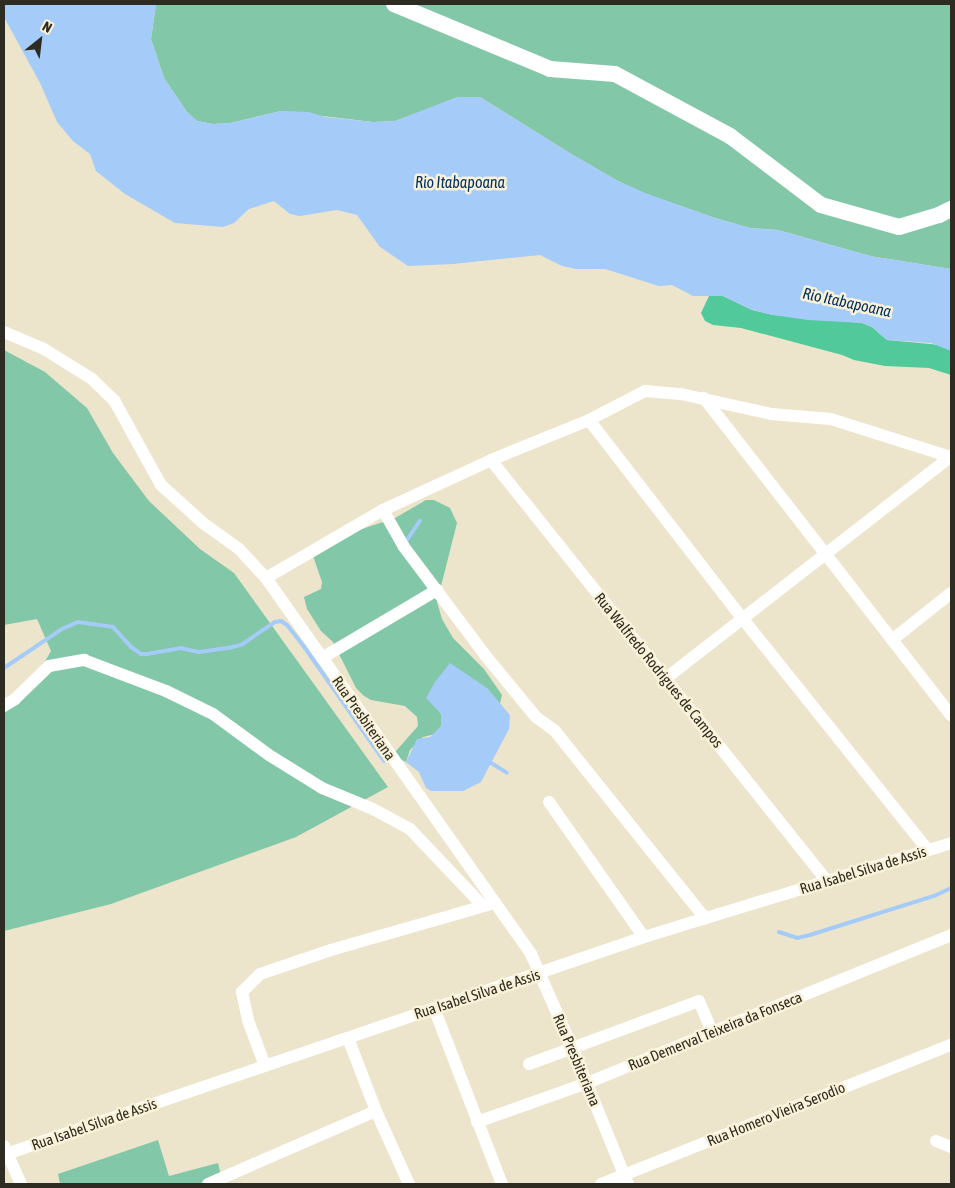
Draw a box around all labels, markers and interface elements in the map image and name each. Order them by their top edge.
north arrow [15,15,65,65]
text: N [40,18,55,36]
water label: Rio Itabapoana [415,172,505,192]
water label: Rio Itabapoana [801,283,893,321]
street label: Rua Walfredo Rodrigues de Campos [591,589,727,751]
street label: Rua Presbiteriana [328,673,400,763]
street label: Rua Isabel Silva de Assis [798,842,928,898]
street label: Rua Isabel Silva de Assis [412,965,542,1023]
street label: Rua Demerval Teixeira da Fonseca [625,988,805,1074]
street label: Rua Presbiteriana [550,1011,604,1109]
street label: Rua Homero Vieira Serodio [704,1078,848,1150]
street label: Rua Isabel Silva de Assis [29,1094,159,1154]

